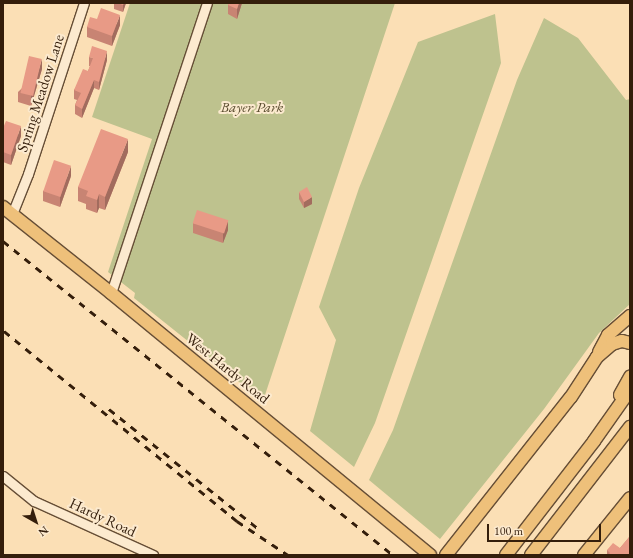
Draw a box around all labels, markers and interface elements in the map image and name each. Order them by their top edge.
street label: Spring Meadow Lane [13,32,67,154]
park label: Bayer Park [221,98,283,116]
street label: West Hardy Road [183,329,273,407]
street label: Hardy Road [67,494,139,540]
north arrow [16,502,56,542]
scale bar [489,516,603,542]
text: N [36,523,51,540]
text: 100 m [494,523,523,539]

